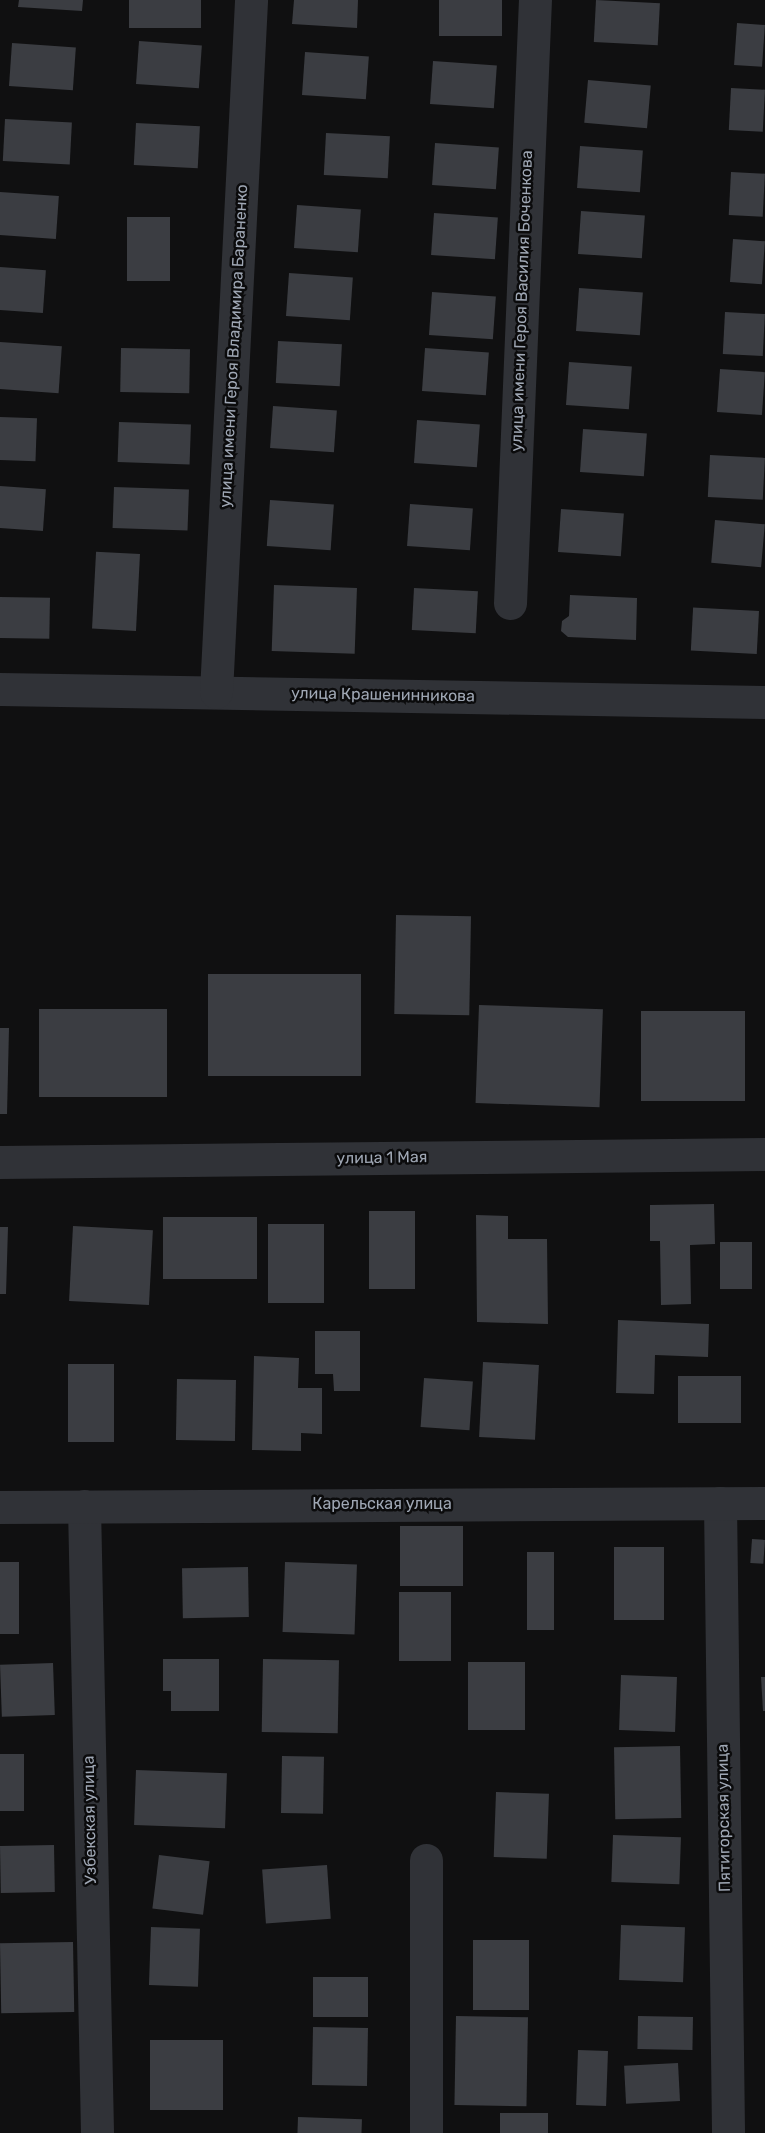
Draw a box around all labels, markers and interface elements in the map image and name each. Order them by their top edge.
street label: улица имени Героя Василия Боченкова [507,150,537,452]
street label: улица имени Героя Владимира Бараненко [216,184,252,508]
street label: улица Крашенинникова [291,684,475,706]
street label: улица 1 Мая [336,1148,428,1168]
street label: Карельская улица [312,1494,452,1514]
street label: Пятигорская улица [713,1744,735,1892]
street label: Узбекская улица [79,1755,101,1885]

